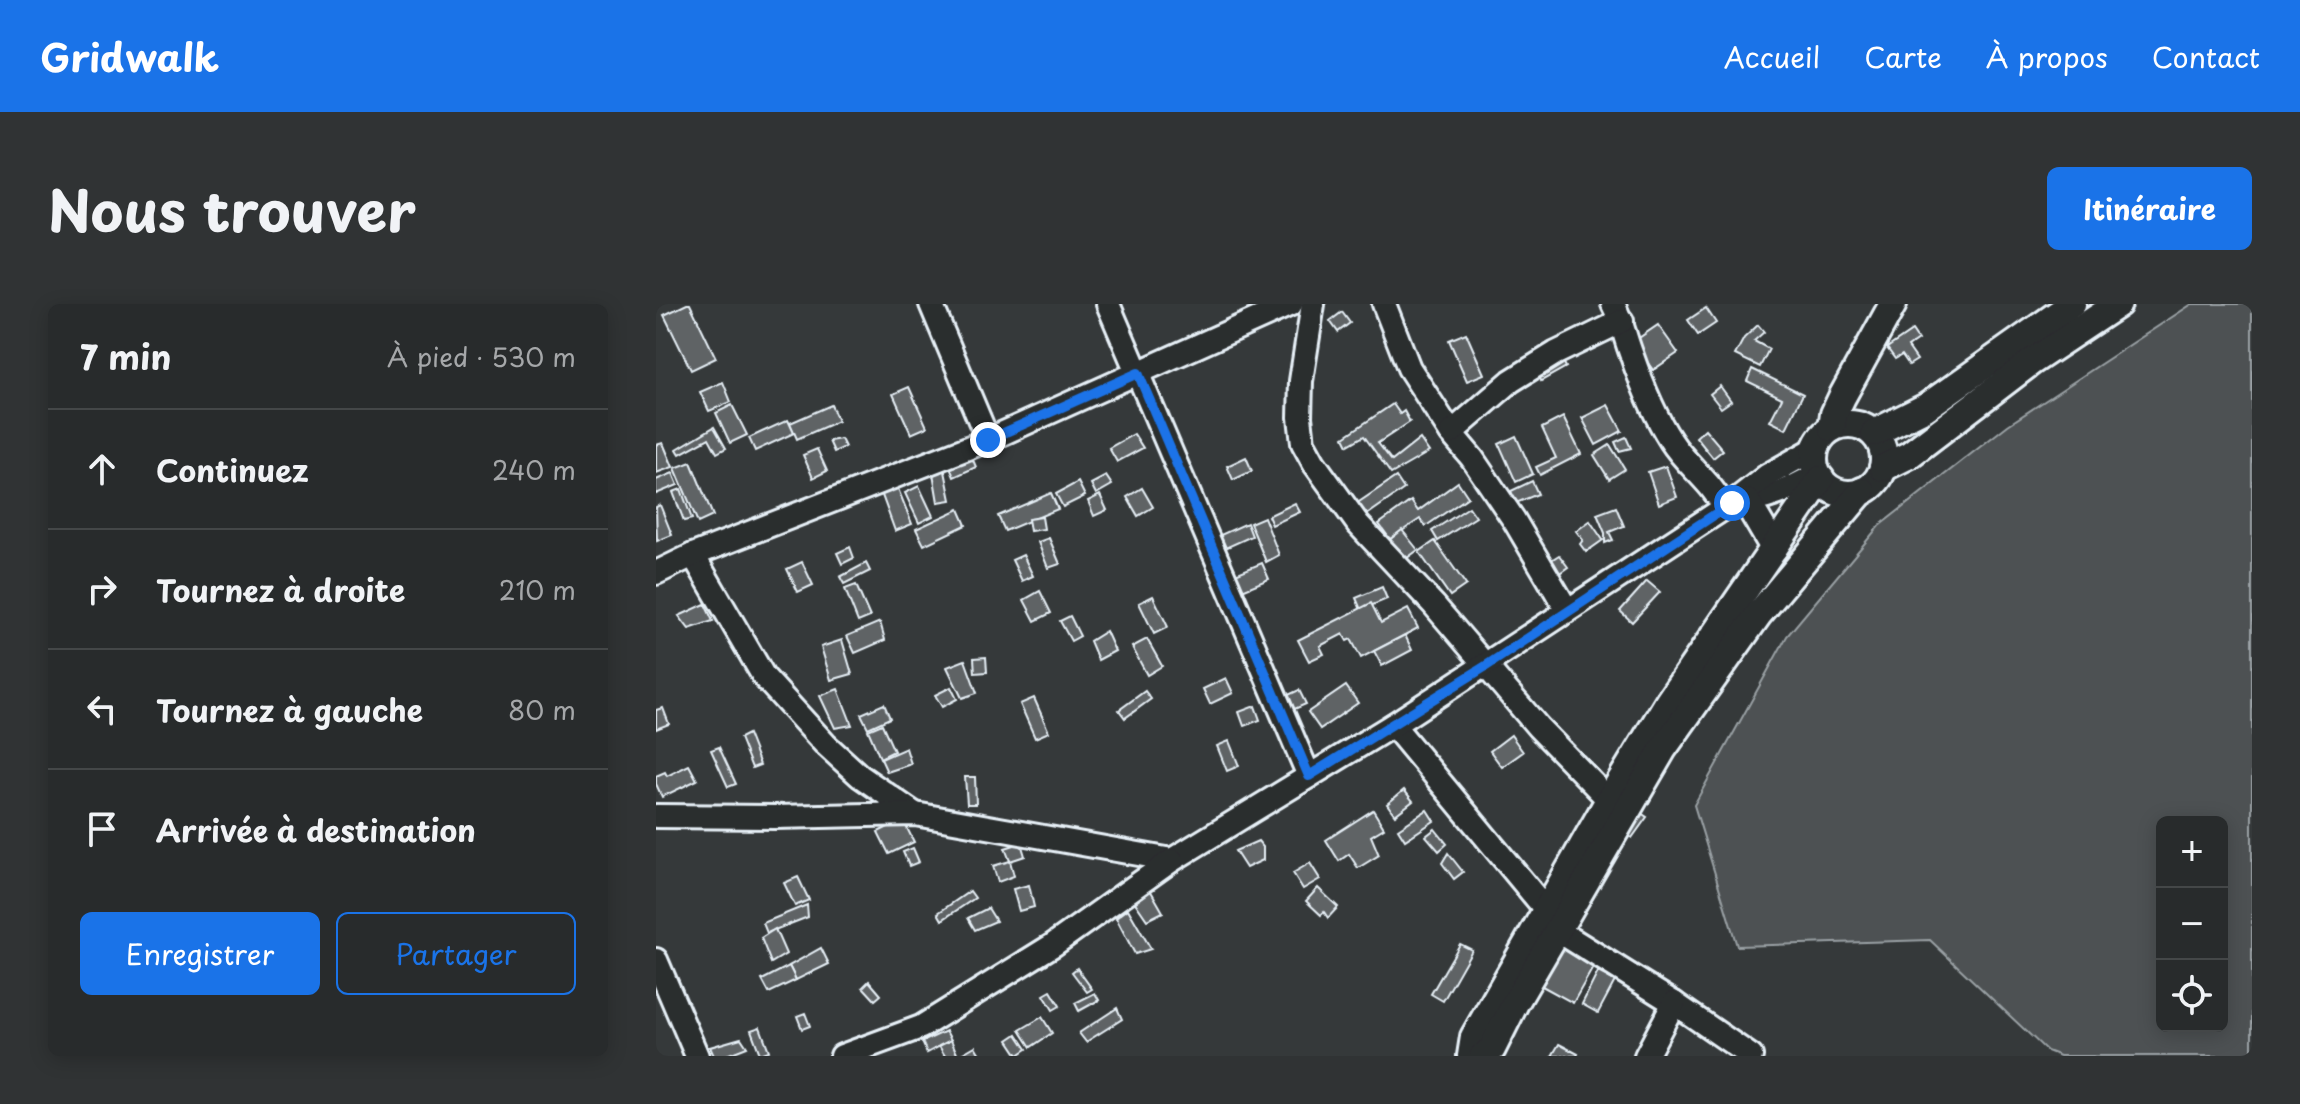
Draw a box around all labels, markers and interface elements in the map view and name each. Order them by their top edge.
text: Gridwalk [40,28,219,85]
text: Accueil [1724,35,1820,78]
text: Carte [1864,35,1942,78]
text: À propos [1986,35,2108,78]
text: Contact [2152,35,2260,78]
text: Nous trouver [48,166,416,251]
button: Itinéraire [2047,167,2252,250]
text: 7 min [80,330,171,382]
text: À pied · 530 m [387,337,576,376]
route end [970,422,1006,458]
icon: ahead [80,447,124,491]
text: Continuez [156,447,309,492]
text: 240 m [492,450,576,489]
route start [1714,485,1750,521]
icon: right [80,567,124,611]
text: Tournez à droite [156,567,405,612]
text: 210 m [499,570,576,609]
icon: left [80,687,124,731]
text: Tournez à gauche [156,687,423,732]
text: 80 m [508,690,576,729]
icon: arrive [80,807,124,851]
text: Arrivée à destination [156,807,476,852]
map controls [2156,816,2228,1032]
button: + [2156,816,2228,888]
button: − [2156,888,2228,960]
button: Enregistrer [80,912,320,995]
button: Partager [336,912,576,995]
button: locate [2156,960,2228,1032]

